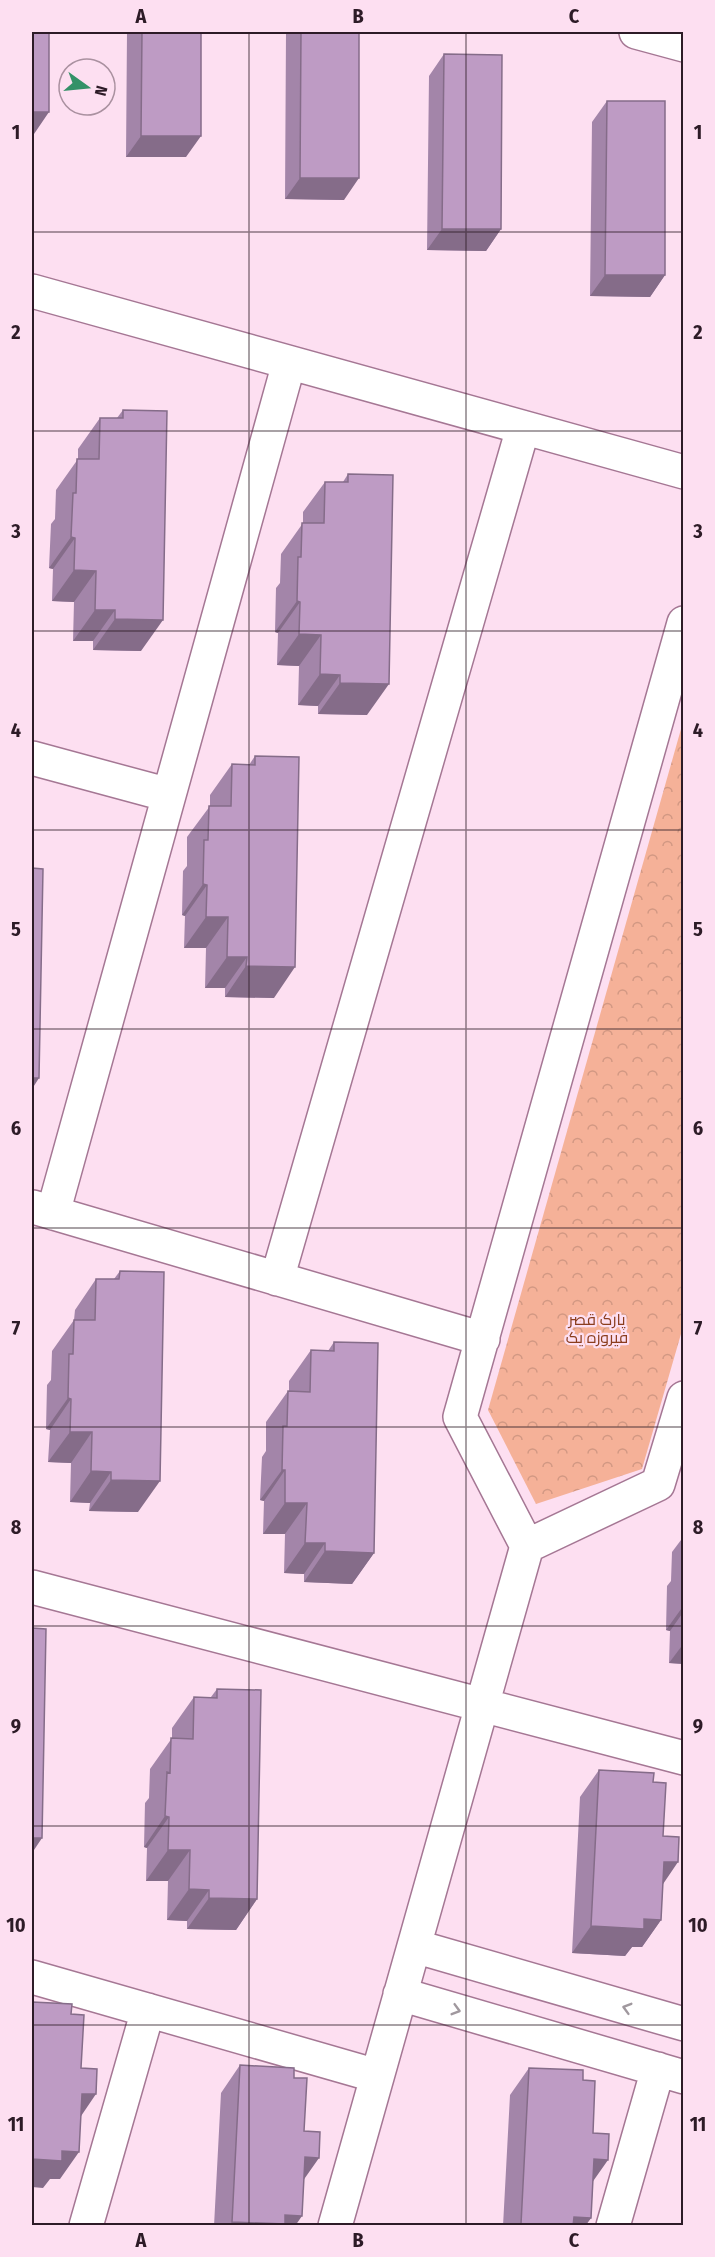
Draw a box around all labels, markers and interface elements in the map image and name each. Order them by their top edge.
text: A [135,4,148,28]
text: B [352,4,364,28]
text: C [569,4,580,28]
north arrow [57,57,117,117]
text: N [91,84,111,98]
text: 1 [12,120,20,144]
text: 1 [694,120,702,144]
text: 2 [10,320,21,344]
text: 2 [692,320,703,344]
text: 3 [10,519,21,543]
text: 3 [692,519,703,543]
text: 4 [11,718,21,742]
text: 4 [693,718,703,742]
text: 5 [11,917,21,941]
text: 5 [693,917,703,941]
text: 6 [11,1116,21,1140]
text: 6 [693,1116,703,1140]
park label: پارک قصر فیروزه یک [566,1310,628,1347]
text: 7 [12,1316,21,1340]
text: 7 [694,1316,703,1340]
text: 8 [11,1515,22,1539]
text: 8 [693,1515,704,1539]
text: 9 [11,1714,21,1738]
text: 9 [693,1714,703,1738]
text: 10 [6,1913,26,1937]
text: 10 [688,1913,708,1937]
one-way arrow [451,2003,461,2015]
one-way arrow [622,2003,633,2015]
text: 11 [8,2112,24,2136]
text: 11 [690,2112,706,2136]
text: A [135,2228,148,2252]
text: B [352,2228,364,2252]
text: C [569,2228,580,2252]

